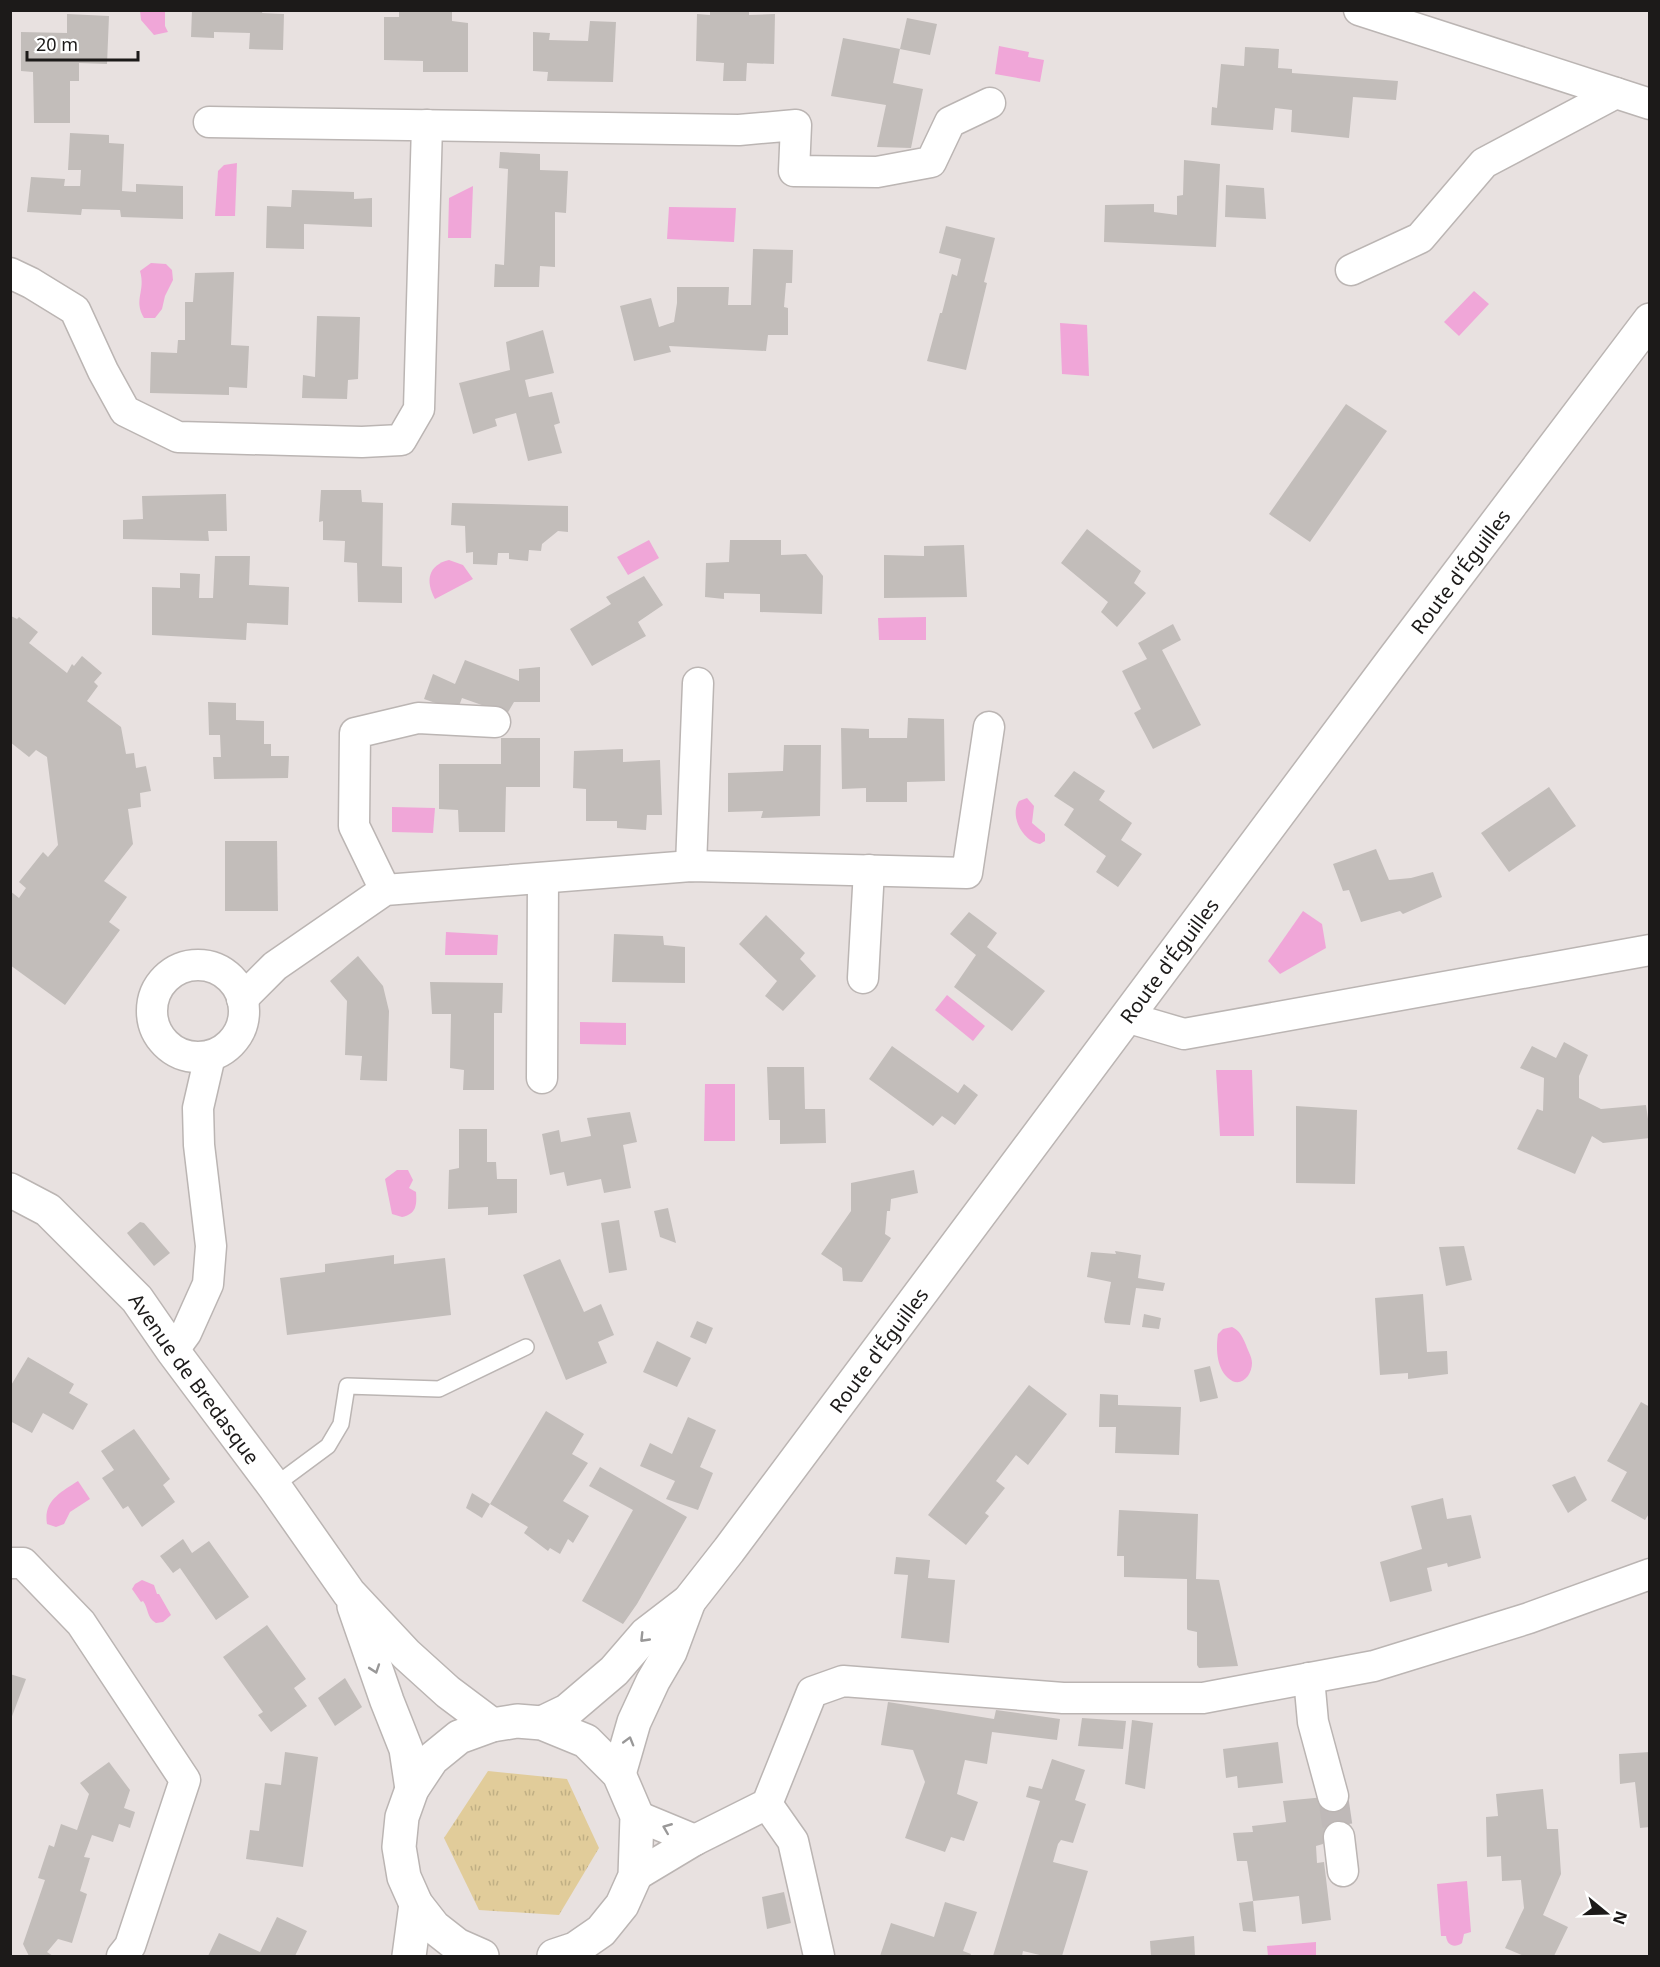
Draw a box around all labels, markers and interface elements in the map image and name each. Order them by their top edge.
scale bar [27,24,138,62]
text: 20 m [36,32,78,56]
street label: Route d'Éguilles [1404,503,1516,639]
street label: Route d'Éguilles [1113,892,1224,1028]
street label: Route d'Éguilles [823,1282,934,1418]
street label: Avenue de Bredasque [123,1288,266,1469]
one-way arrow [641,1630,652,1641]
one-way arrow [368,1663,381,1673]
one-way arrow [622,1736,634,1747]
one-way arrow [662,1823,673,1835]
north arrow [1576,1883,1636,1943]
text: N [1608,1908,1633,1928]

